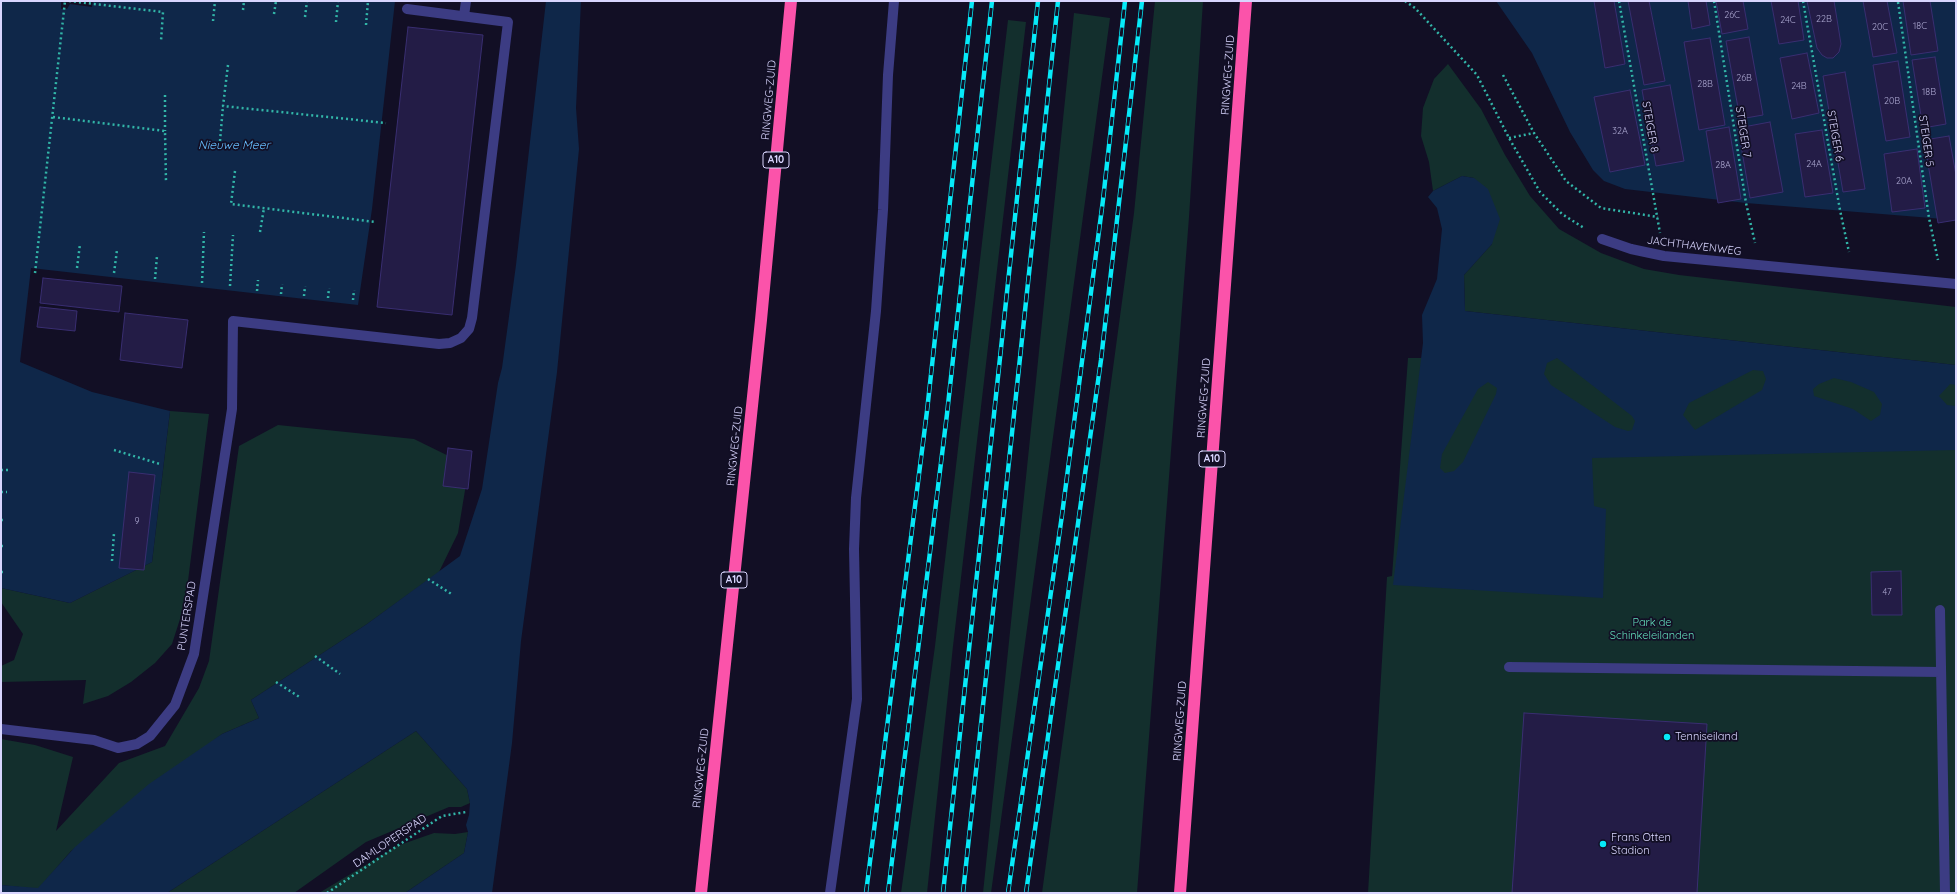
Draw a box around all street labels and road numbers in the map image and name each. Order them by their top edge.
street label: RINGWEG-ZUID [1219,35,1237,115]
street label: RINGWEG-ZUID [759,60,779,140]
street label: STEIGER 8 [1639,100,1661,154]
street label: STEIGER 7 [1732,105,1754,159]
street label: STEIGER 6 [1824,109,1846,163]
street label: STEIGER 5 [1916,114,1936,168]
road number: A10 [763,152,789,168]
street label: JACHTHAVENWEG [1646,234,1742,258]
street label: RINGWEG-ZUID [1195,358,1213,438]
street label: RINGWEG-ZUID [724,406,746,486]
road number: A10 [1199,451,1225,467]
road number: A10 [721,572,747,588]
street label: PUNTERSPAD [175,580,199,652]
street label: RINGWEG-ZUID [1171,681,1189,761]
street label: RINGWEG-ZUID [690,728,712,808]
street label: DAMLOPERSPAD [351,812,429,870]

